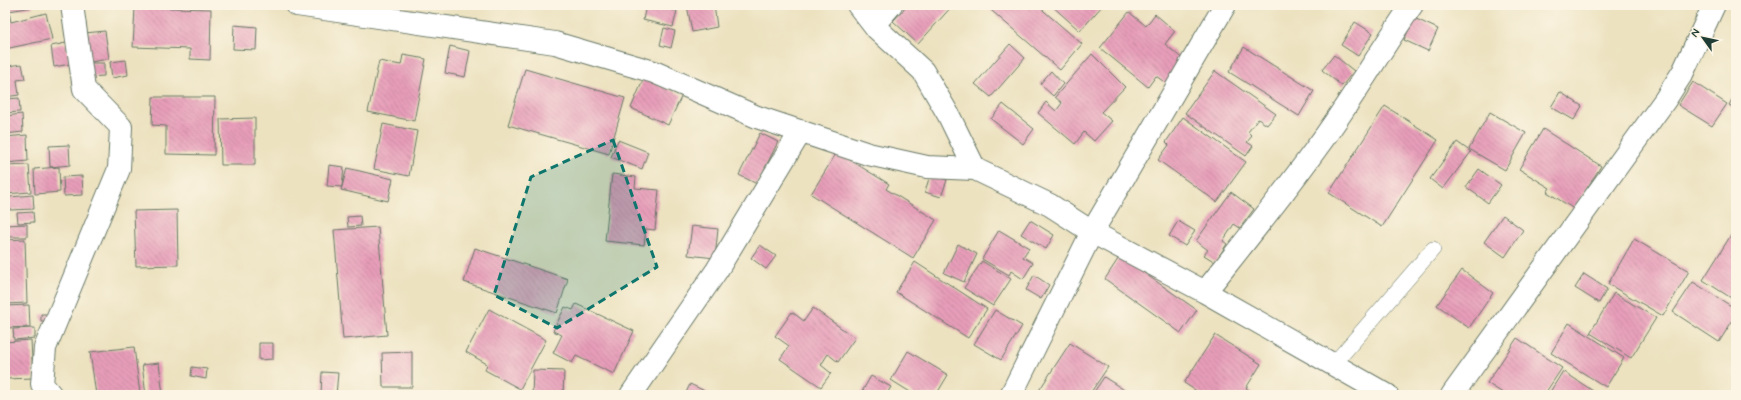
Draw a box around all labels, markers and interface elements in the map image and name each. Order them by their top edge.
north arrow [1683,18,1723,58]
text: N [1688,26,1703,40]

